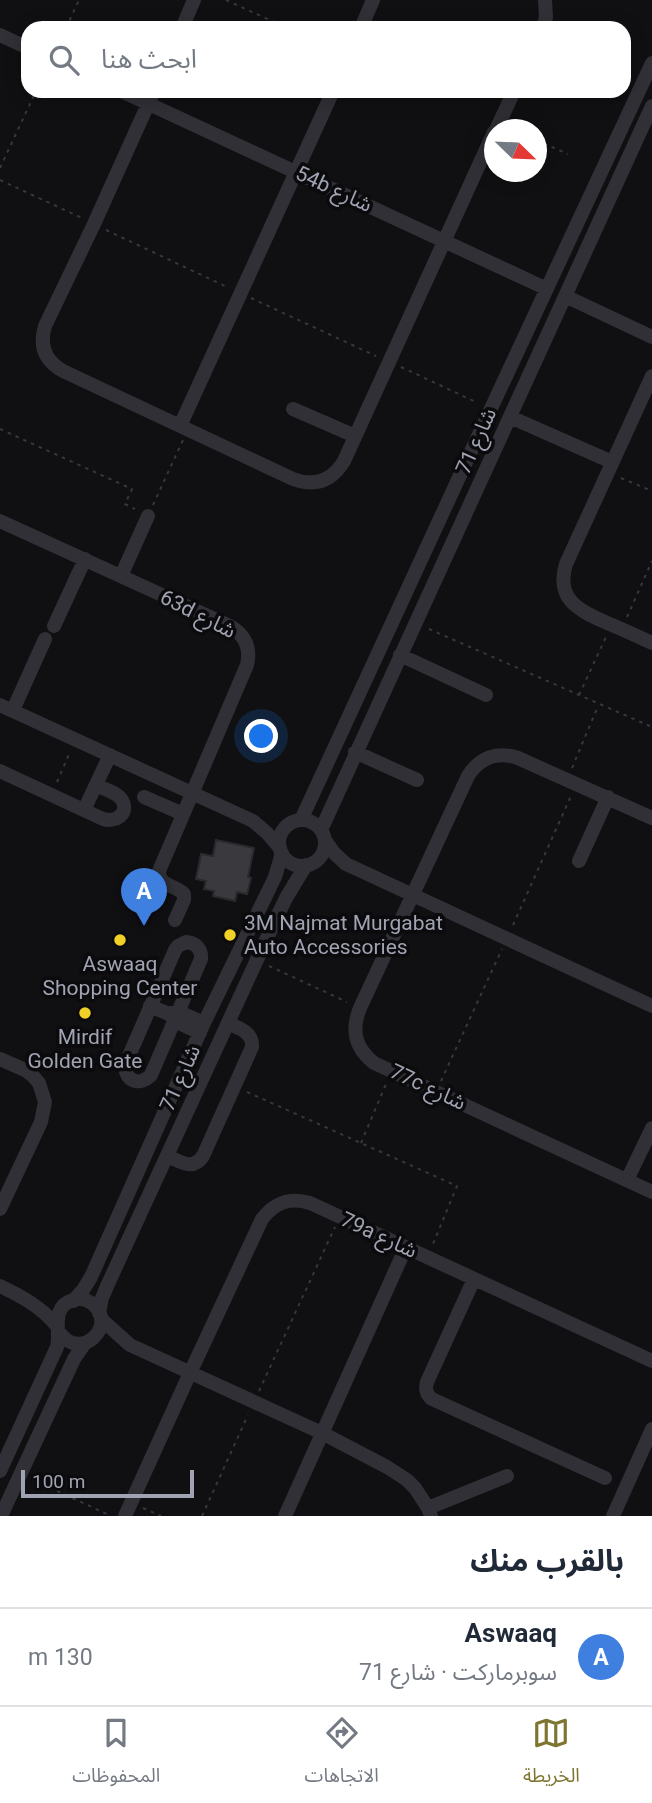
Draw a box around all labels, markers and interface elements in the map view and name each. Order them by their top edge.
search box [21,21,631,98]
icon: search [45,41,83,79]
text: ابحث هنا [101,44,197,74]
north arrow [484,119,547,182]
street label: 54b شارع [291,161,376,220]
street label: شارع 71 [451,404,504,479]
street label: 63d شارع [155,585,240,646]
your location [244,719,278,753]
pin: A [121,868,167,926]
place label: 3M Najmat Murgabat Auto Accessories [244,911,443,959]
marker: 3M Najmat Murgabat Auto Accessories [222,927,238,943]
marker: Aswaaq Shopping Center [112,932,128,948]
place label: Aswaaq Shopping Center [43,952,197,1000]
marker: Mirdif Golden Gate [77,1005,93,1021]
place label: Mirdif Golden Gate [28,1025,142,1073]
street label: شارع 71 [155,1041,208,1116]
street label: 77c شارع [385,1059,470,1118]
street label: 79a شارع [336,1207,421,1266]
scale bar [21,1467,194,1499]
text: 100 m [32,1470,85,1493]
text: بالقرب منك [470,1543,624,1578]
text: Aswaaq [465,1618,557,1648]
text: 130 m [28,1644,93,1671]
text: A [593,1644,609,1671]
text: سوبرماركت · شارع 71 [359,1659,557,1686]
tab: المحفوظات [72,1714,160,1796]
tab: الاتجاهات [305,1714,379,1796]
tab: الخريطة [523,1714,580,1796]

